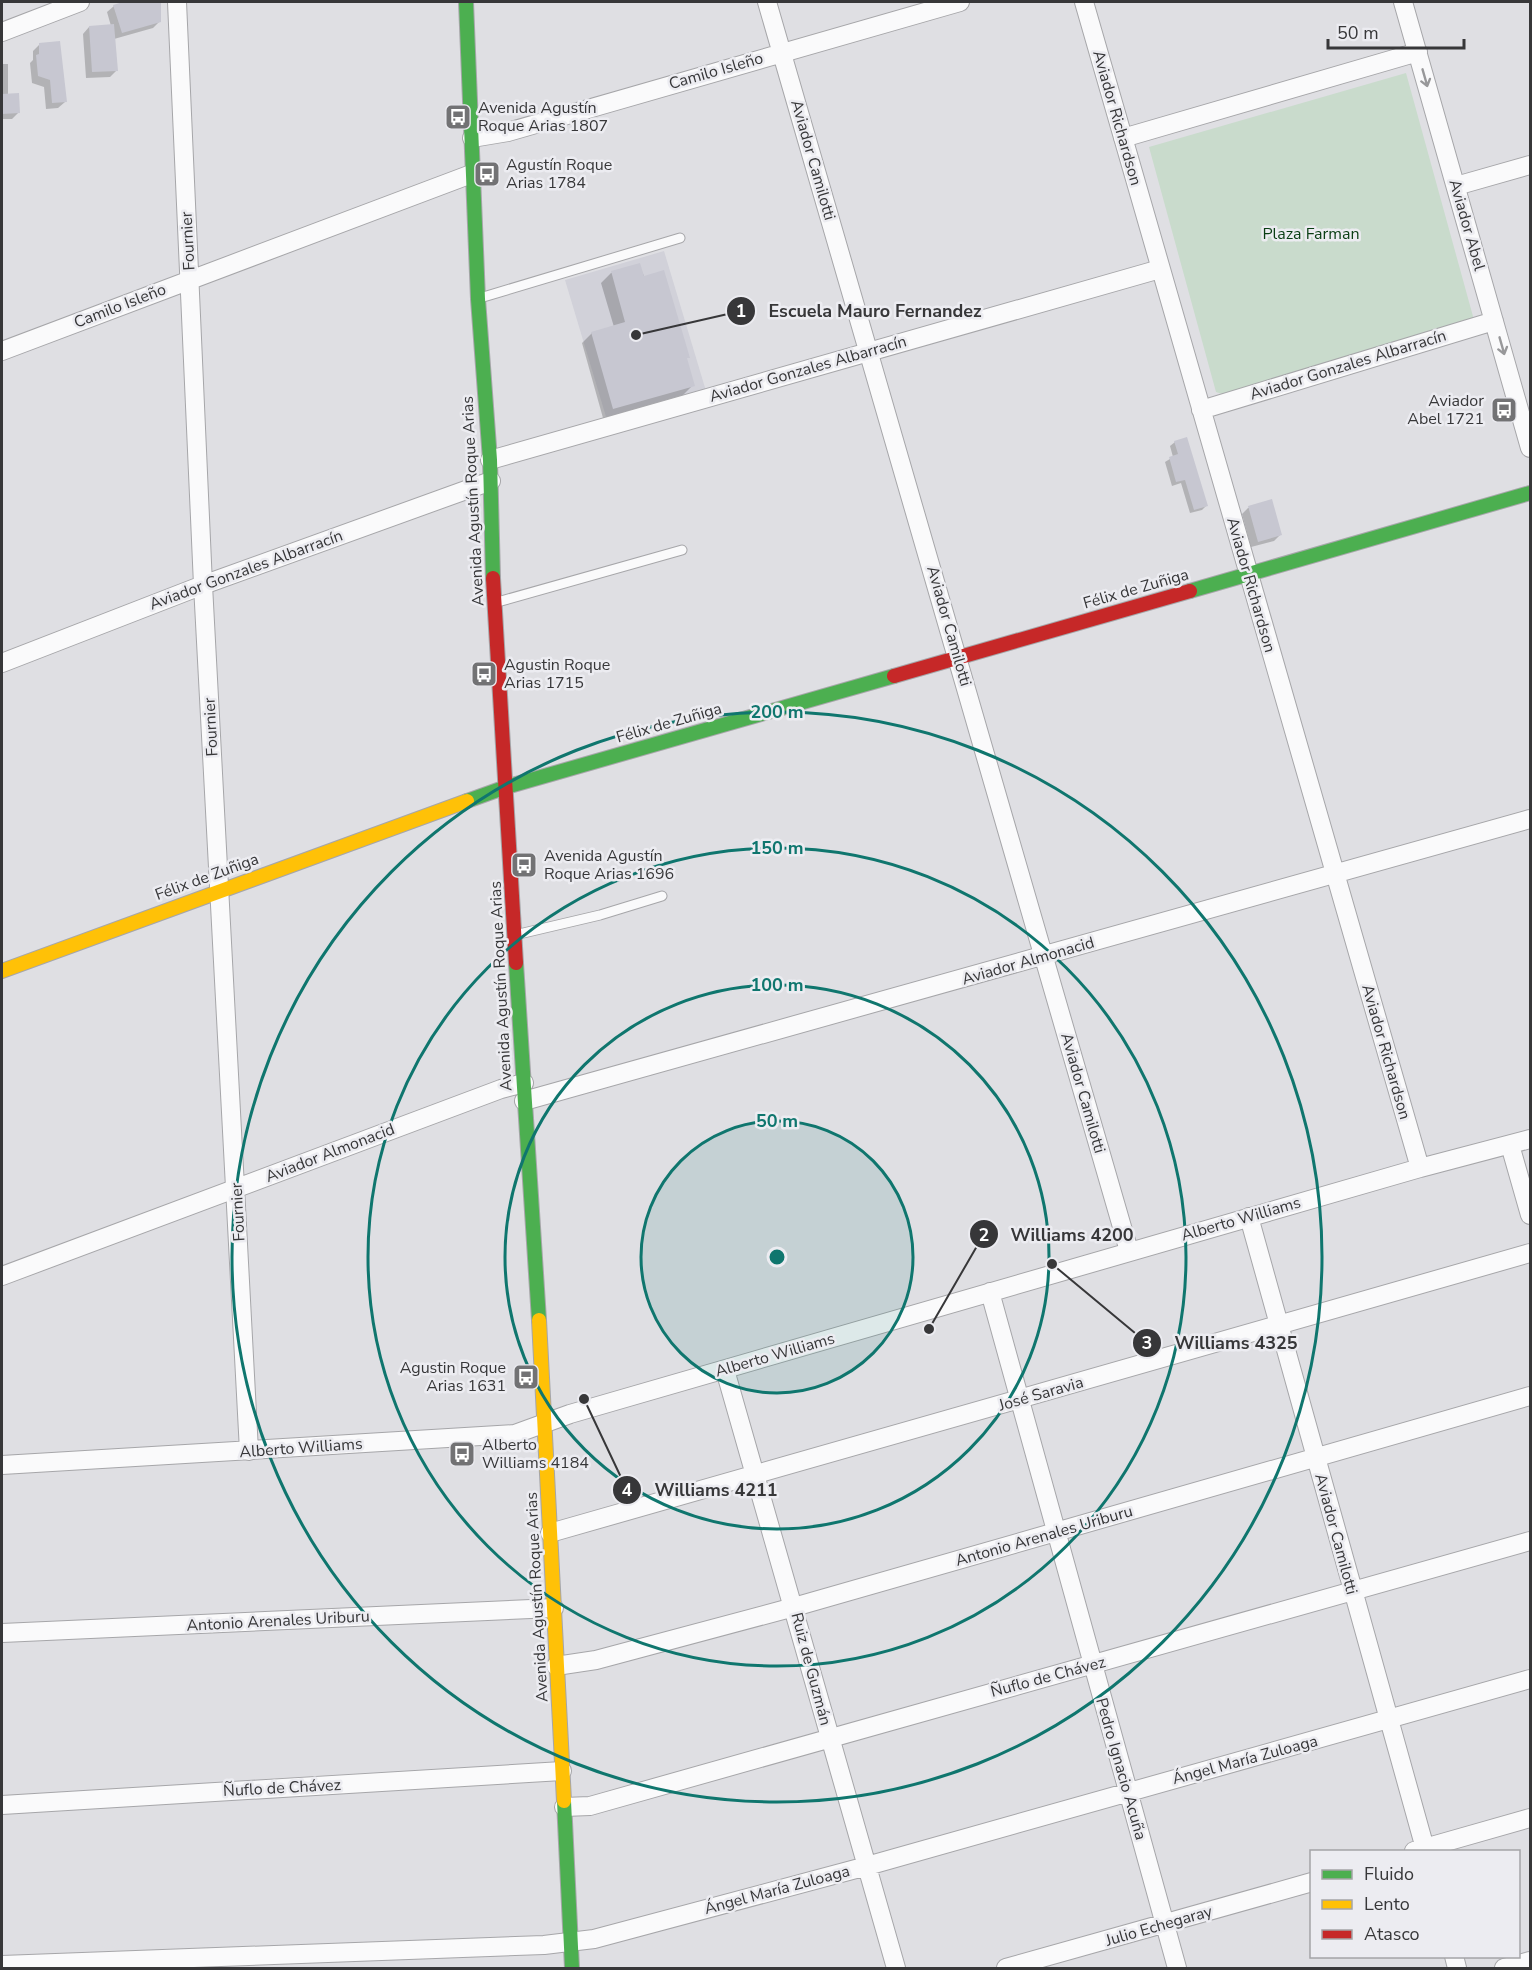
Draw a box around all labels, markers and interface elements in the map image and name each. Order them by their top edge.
scale bar [1328,12,1464,50]
text: 50 m [1337,21,1379,45]
street label: Camilo Isleño [666,47,766,95]
street label: Aviador Richardson [1087,48,1147,188]
one-way arrow [1420,68,1431,87]
place label: Avenida Agustín Roque Arias 1807 [478,97,608,137]
street label: Aviador Camilotti [785,97,841,223]
bus stop icon: Avenida Agustín Roque Arias 1807 [443,102,473,132]
place label: Agustín Roque Arias 1784 [506,154,612,194]
bus stop icon: Agustín Roque Arias 1784 [472,159,502,189]
street label: Aviador Abel [1443,177,1491,273]
street label: Fournier [175,211,201,271]
park label: Plaza Farman [1262,223,1360,245]
street label: Camilo Isleño [71,278,169,334]
callout: Escuela Mauro Fernandez [726,293,993,329]
text: 1 [736,299,746,323]
text: Escuela Mauro Fernandez [768,299,982,323]
street label: Aviador Gonzales Albarracín [1247,325,1449,405]
street label: Aviador Gonzales Albarracín [707,330,909,408]
one-way arrow [1497,336,1508,355]
place label: Aviador Abel 1721 [1407,390,1484,430]
street label: Avenida Agustín Roque Arias [457,395,489,607]
bus stop icon: Aviador Abel 1721 [1489,395,1519,425]
street label: Aviador Richardson [1221,515,1281,655]
street label: Aviador Gonzales Albarracín [146,525,346,615]
street label: Aviador Camilotti [921,563,977,689]
street label: Félix de Zuñiga [1081,563,1191,615]
place label: Agustin Roque Arias 1715 [504,654,610,694]
bus stop icon: Agustin Roque Arias 1715 [469,659,499,689]
street label: Fournier [198,697,224,757]
street label: Félix de Zuñiga [614,697,724,749]
text: 200 m [750,700,804,724]
text: 150 m [750,836,804,860]
place label: Avenida Agustín Roque Arias 1696 [544,845,674,885]
street label: Félix de Zuñiga [152,848,262,906]
bus stop icon: Avenida Agustín Roque Arias 1696 [509,850,539,880]
street label: Avenida Agustín Roque Arias [485,880,517,1092]
street label: Aviador Almonacid [959,932,1097,990]
text: 100 m [750,973,804,997]
street label: Aviador Richardson [1356,982,1416,1122]
street label: Aviador Camilotti [1055,1030,1111,1156]
text: 50 m [756,1109,798,1133]
street label: Aviador Almonacid [262,1118,398,1188]
street label: Fournier [225,1182,251,1242]
street label: Alberto Williams [1179,1191,1303,1247]
callout: Williams 4200 [969,1216,1146,1252]
text: 2 [979,1223,989,1247]
text: Williams 4200 [1010,1223,1134,1247]
centre of rings [767,1247,787,1267]
callout: Williams 4325 [1132,1325,1310,1361]
street label: Alberto Williams [713,1327,837,1383]
text: 3 [1142,1331,1152,1355]
text: Williams 4325 [1174,1331,1298,1355]
place label: Agustin Roque Arias 1631 [400,1357,506,1397]
bus stop icon: Agustin Roque Arias 1631 [511,1362,541,1392]
street label: José Saravia [995,1371,1086,1417]
street label: Alberto Williams [239,1433,363,1463]
place label: Alberto Williams 4184 [482,1434,589,1474]
bus stop icon: Alberto Williams 4184 [447,1439,477,1469]
street label: Aviador Camilotti [1309,1471,1363,1597]
callout: Williams 4211 [612,1472,789,1508]
text: 4 [622,1478,633,1502]
text: Williams 4211 [654,1478,778,1502]
street label: Avenida Agustín Roque Arias [521,1491,553,1703]
street label: Antonio Arenales Uriburu [953,1500,1135,1572]
street label: Antonio Arenales Uriburu [186,1605,370,1637]
street label: Ruiz de Guzmán [785,1610,837,1728]
street label: Ñuflo de Chávez [988,1651,1108,1703]
street label: Pedro Ignacio Acuña [1090,1695,1152,1843]
street label: Ángel María Zuloaga [1170,1730,1320,1790]
street label: Ñuflo de Chávez [222,1774,342,1802]
legend [1310,1850,1520,1958]
street label: Ángel María Zuloaga [702,1860,852,1920]
text: Fluido [1364,1862,1414,1886]
text: Lento [1364,1892,1410,1916]
street label: Julio Echegaray [1102,1900,1216,1952]
text: Atasco [1364,1922,1420,1946]

